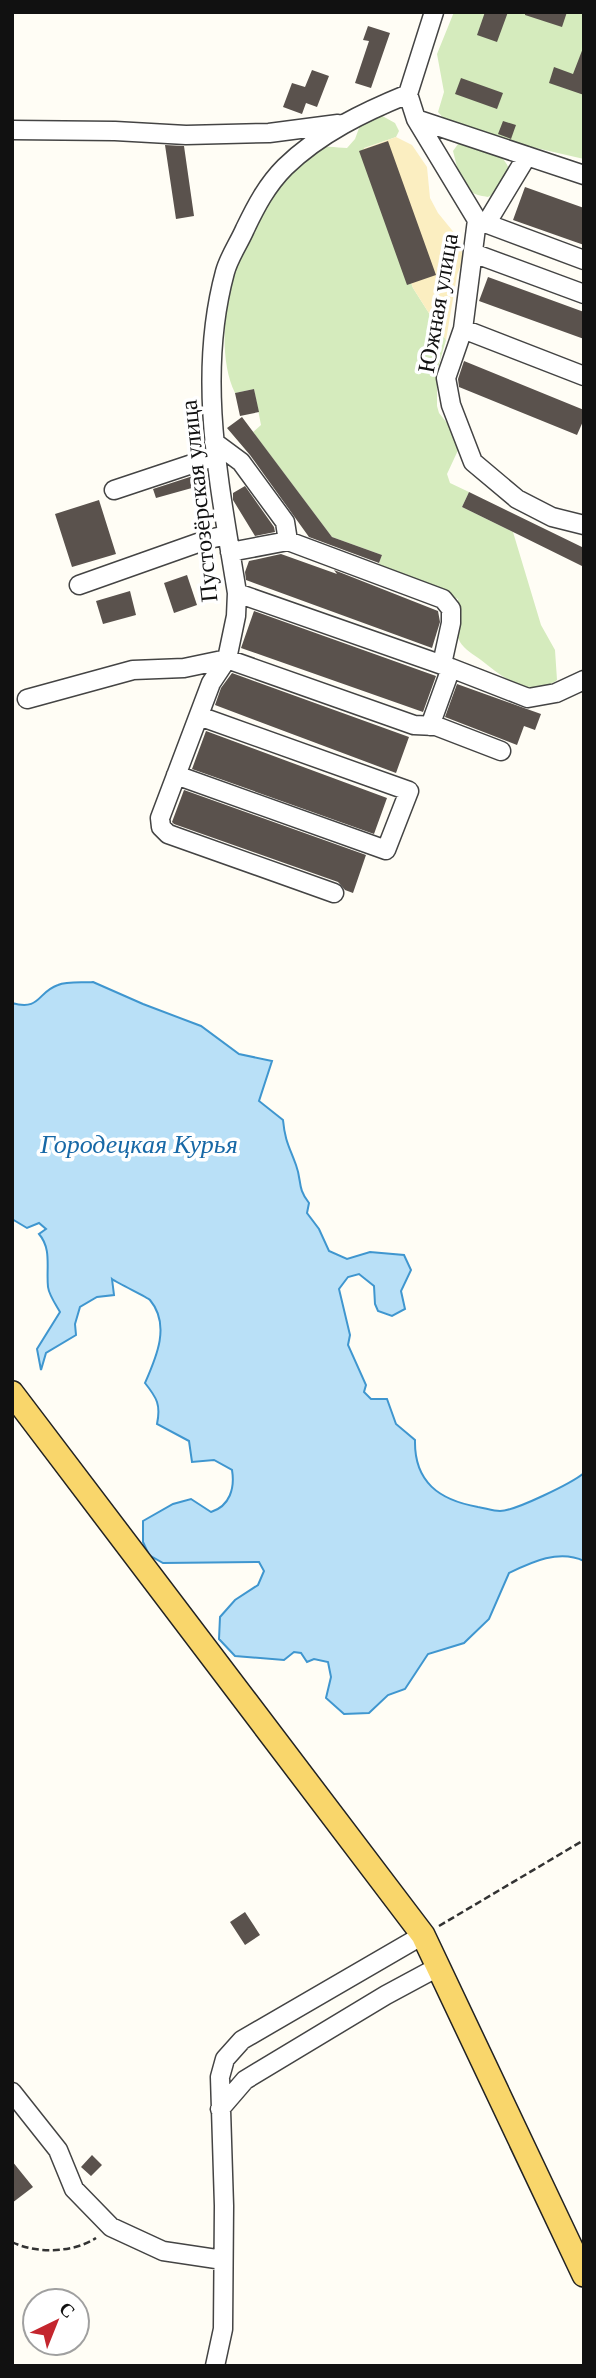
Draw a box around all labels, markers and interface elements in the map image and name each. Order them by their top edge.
street label: Южная улица [413,231,463,375]
street label: Пустозёрская улица [175,398,223,603]
water label: Городецкая Курья [39,1130,238,1159]
north arrow [21,2287,91,2357]
text: С [55,2298,79,2322]

